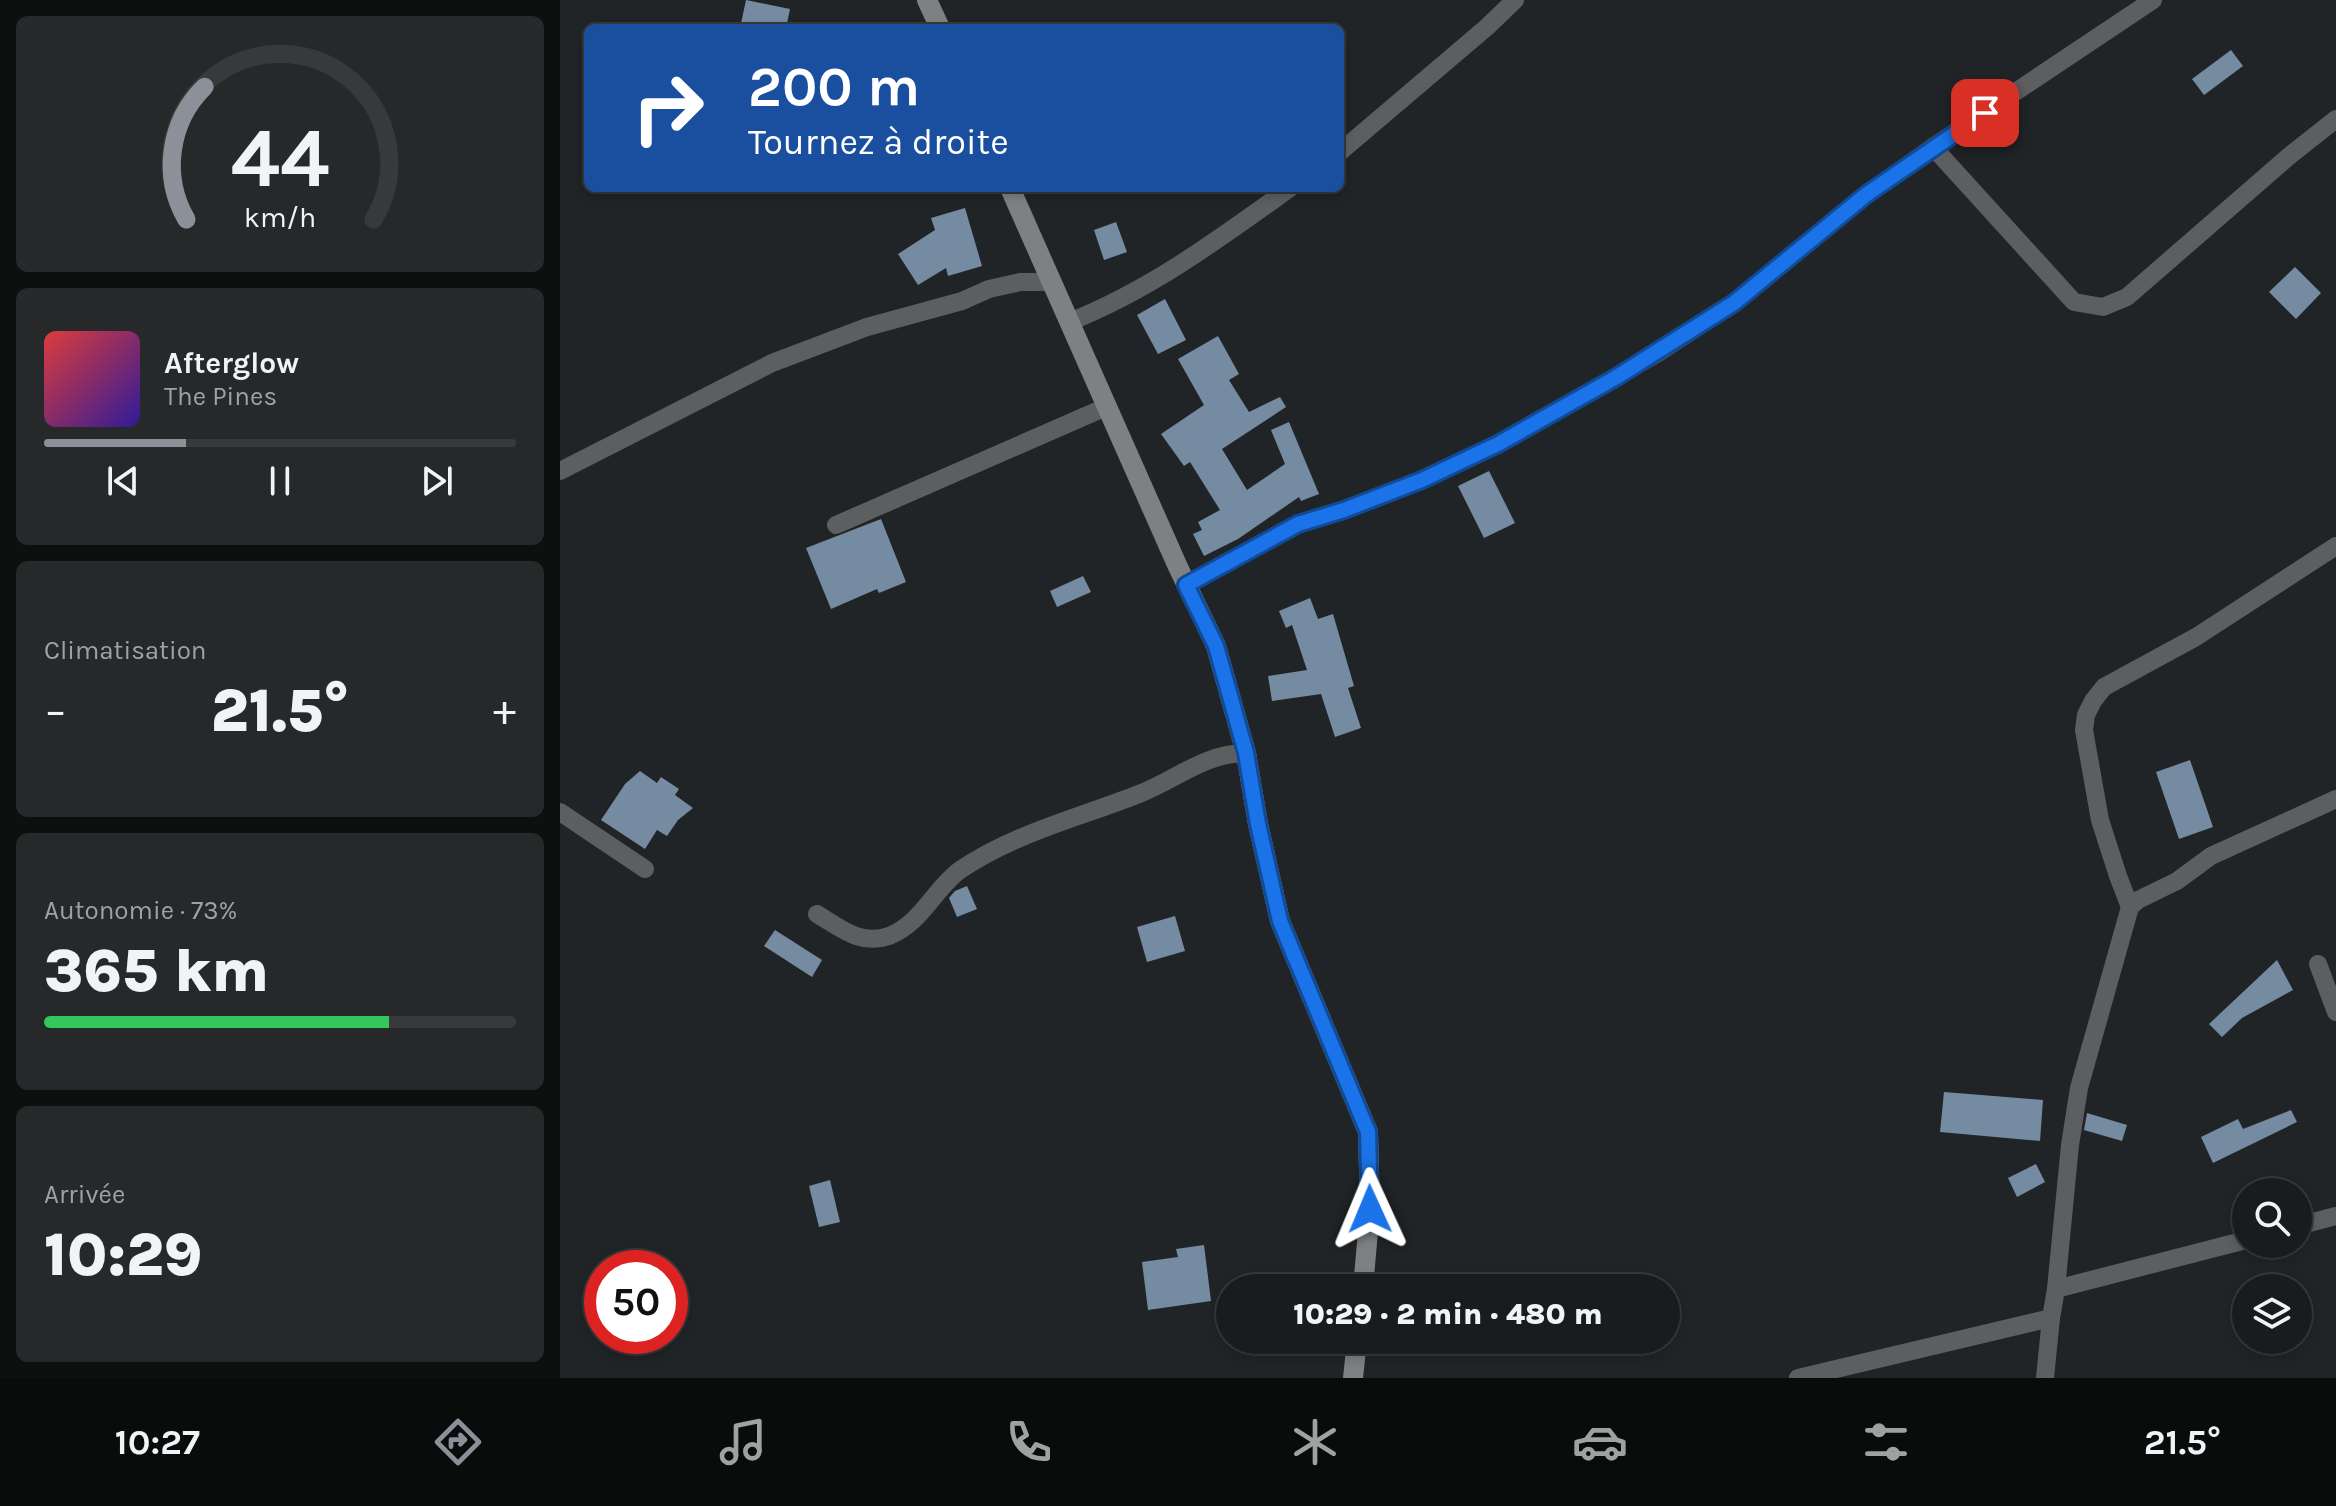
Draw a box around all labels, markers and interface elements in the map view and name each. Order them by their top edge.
text: 200 m [748,54,920,119]
icon: right [616,56,720,160]
pin [1951,79,2019,147]
icon: arrive [1963,91,2007,135]
text: 44 [230,110,330,207]
text: Tournez à droite [748,121,1009,163]
text: km/h [244,201,316,234]
text: Afterglow [164,345,299,381]
text: The Pines [164,381,277,412]
icon: previous [101,459,145,503]
icon: pause [258,459,302,503]
icon: next [415,459,459,503]
text: Climatisation [44,635,207,666]
text: 21.5° [211,676,349,746]
text: − [44,685,67,736]
text: + [493,685,516,736]
text: Autonomie · 73% [44,895,237,926]
text: 365 km [44,936,269,1006]
position arrow [1328,1167,1412,1251]
map controls [2232,1178,2312,1354]
button: search [2232,1178,2312,1258]
text: Arrivée [44,1179,125,1210]
text: 10:29 [44,1220,203,1290]
speed limit sign: 50 [584,1250,688,1354]
button: layers [2232,1274,2312,1354]
text: 10:29 · 2 min · 480 m [1293,1296,1603,1332]
icon: directions [430,1414,486,1470]
icon: music [715,1414,771,1470]
icon: phone [1001,1414,1057,1470]
icon: climate [1287,1414,1343,1470]
icon: car [1572,1414,1628,1470]
icon: filters [1858,1414,1914,1470]
text: 10:27 [115,1421,200,1463]
text: 21.5° [2144,1421,2221,1463]

